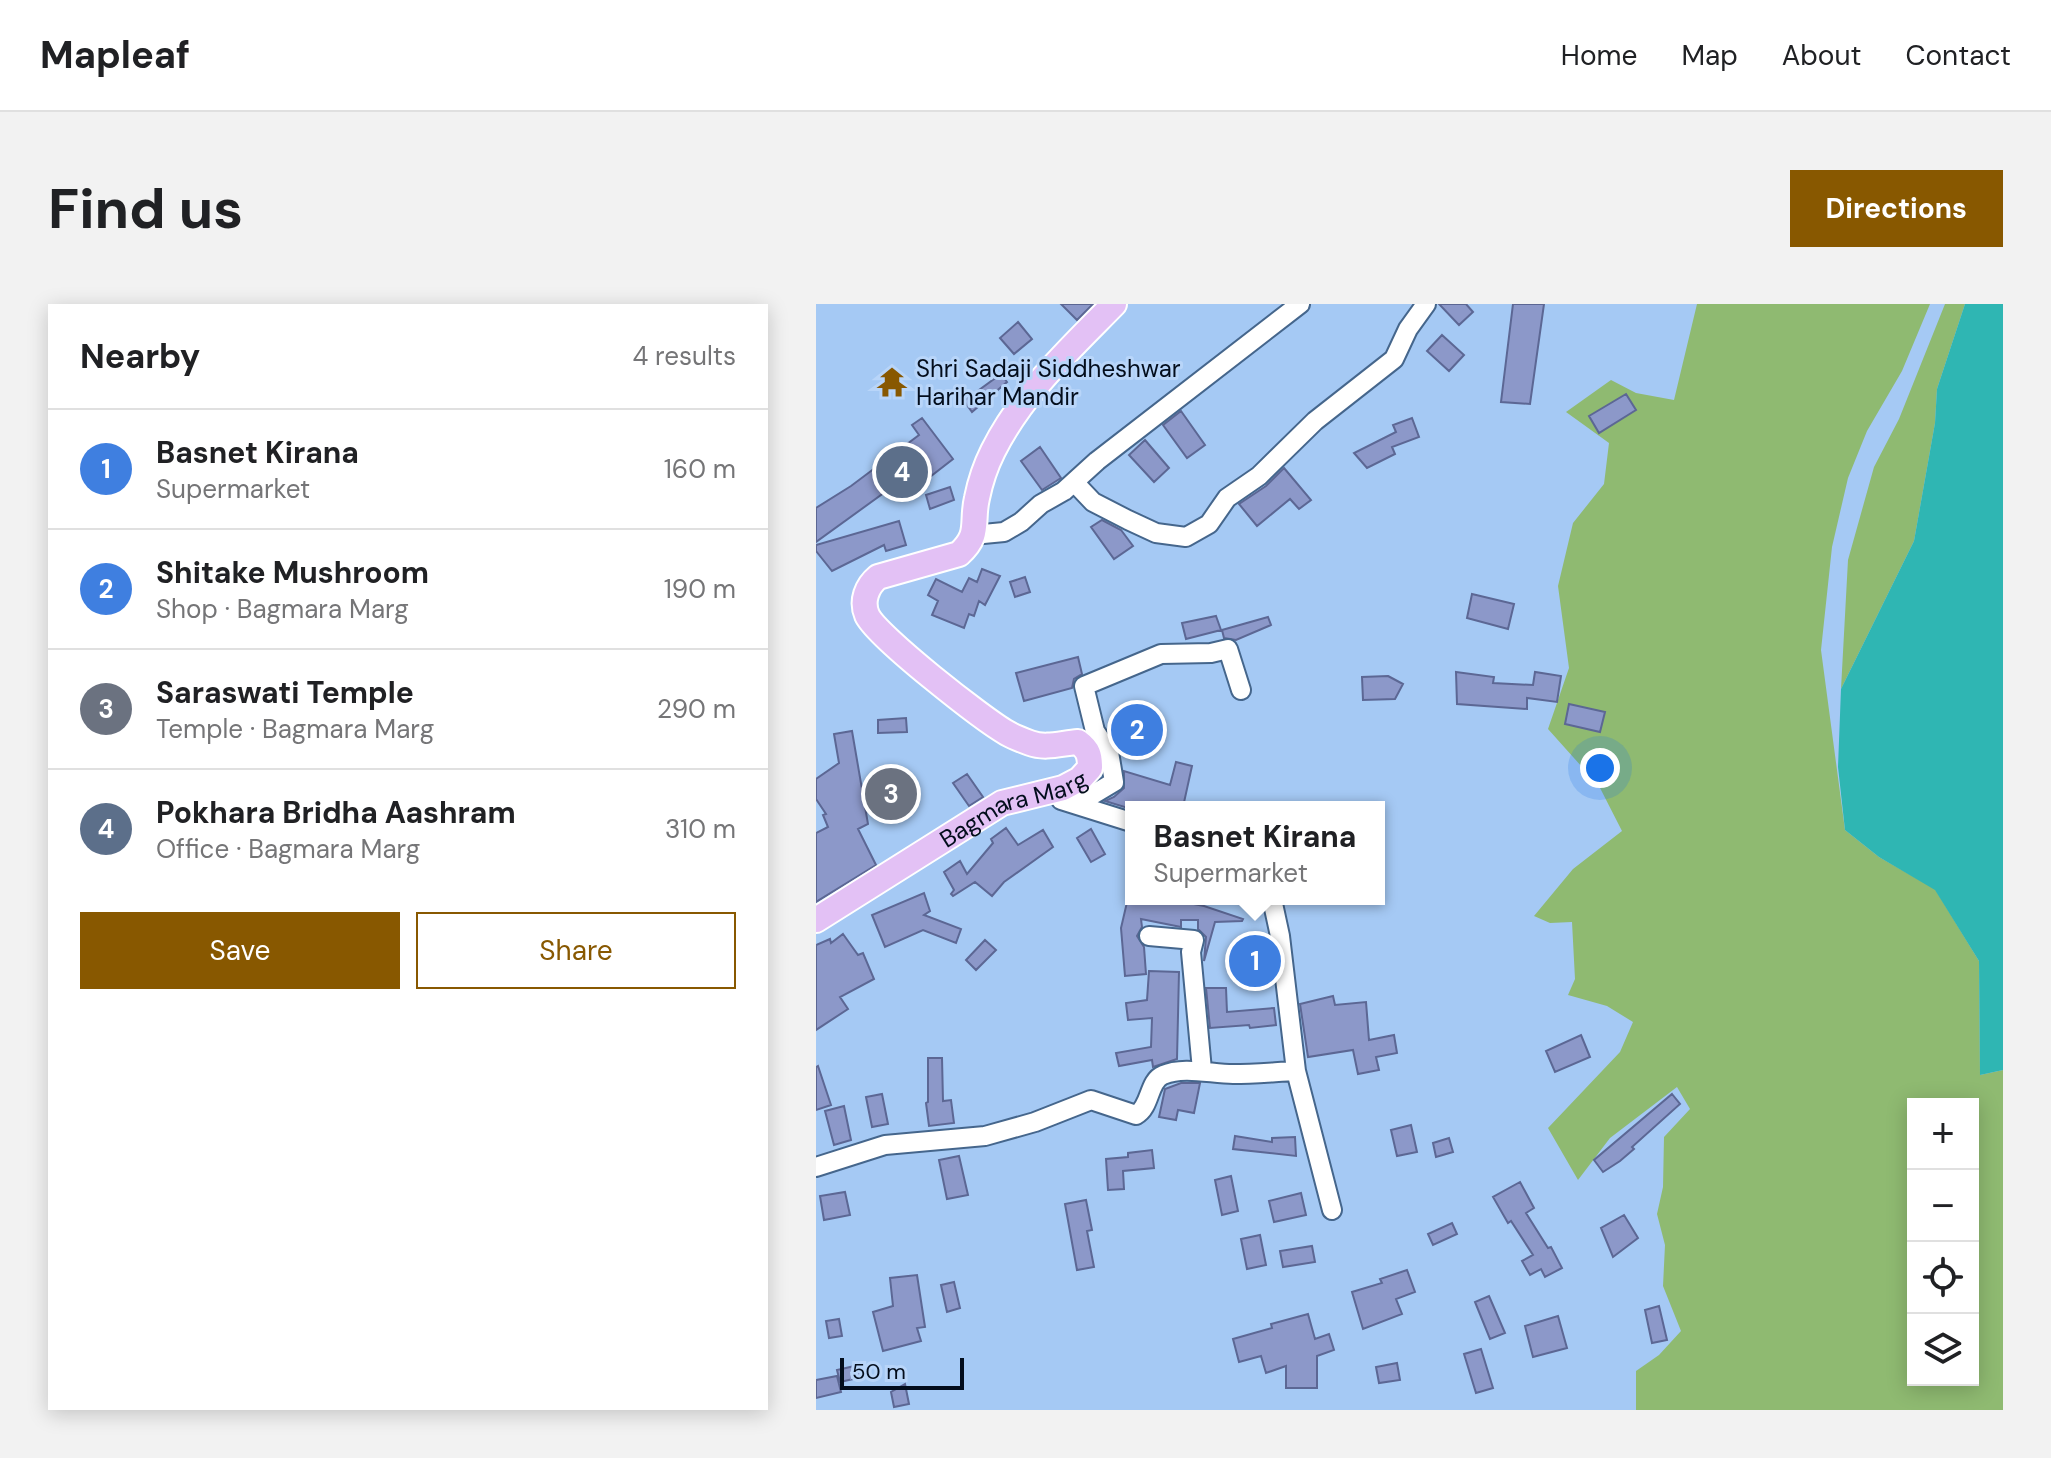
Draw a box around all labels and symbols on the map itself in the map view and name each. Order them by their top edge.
place label: Shri Sadaji Siddheshwar Harihar Mandir [916,353,1181,412]
temple icon: Shri Sadaji Siddheshwar Harihar Mandir [875,365,909,399]
pin: 4 [876,442,928,502]
pin: 2 [1111,700,1163,760]
your location [1580,748,1620,788]
street label: Bagmara Marg [933,763,1092,854]
pin: 3 [865,764,917,824]
pin: 1 [1229,931,1281,991]
scale bar [840,1354,964,1390]

